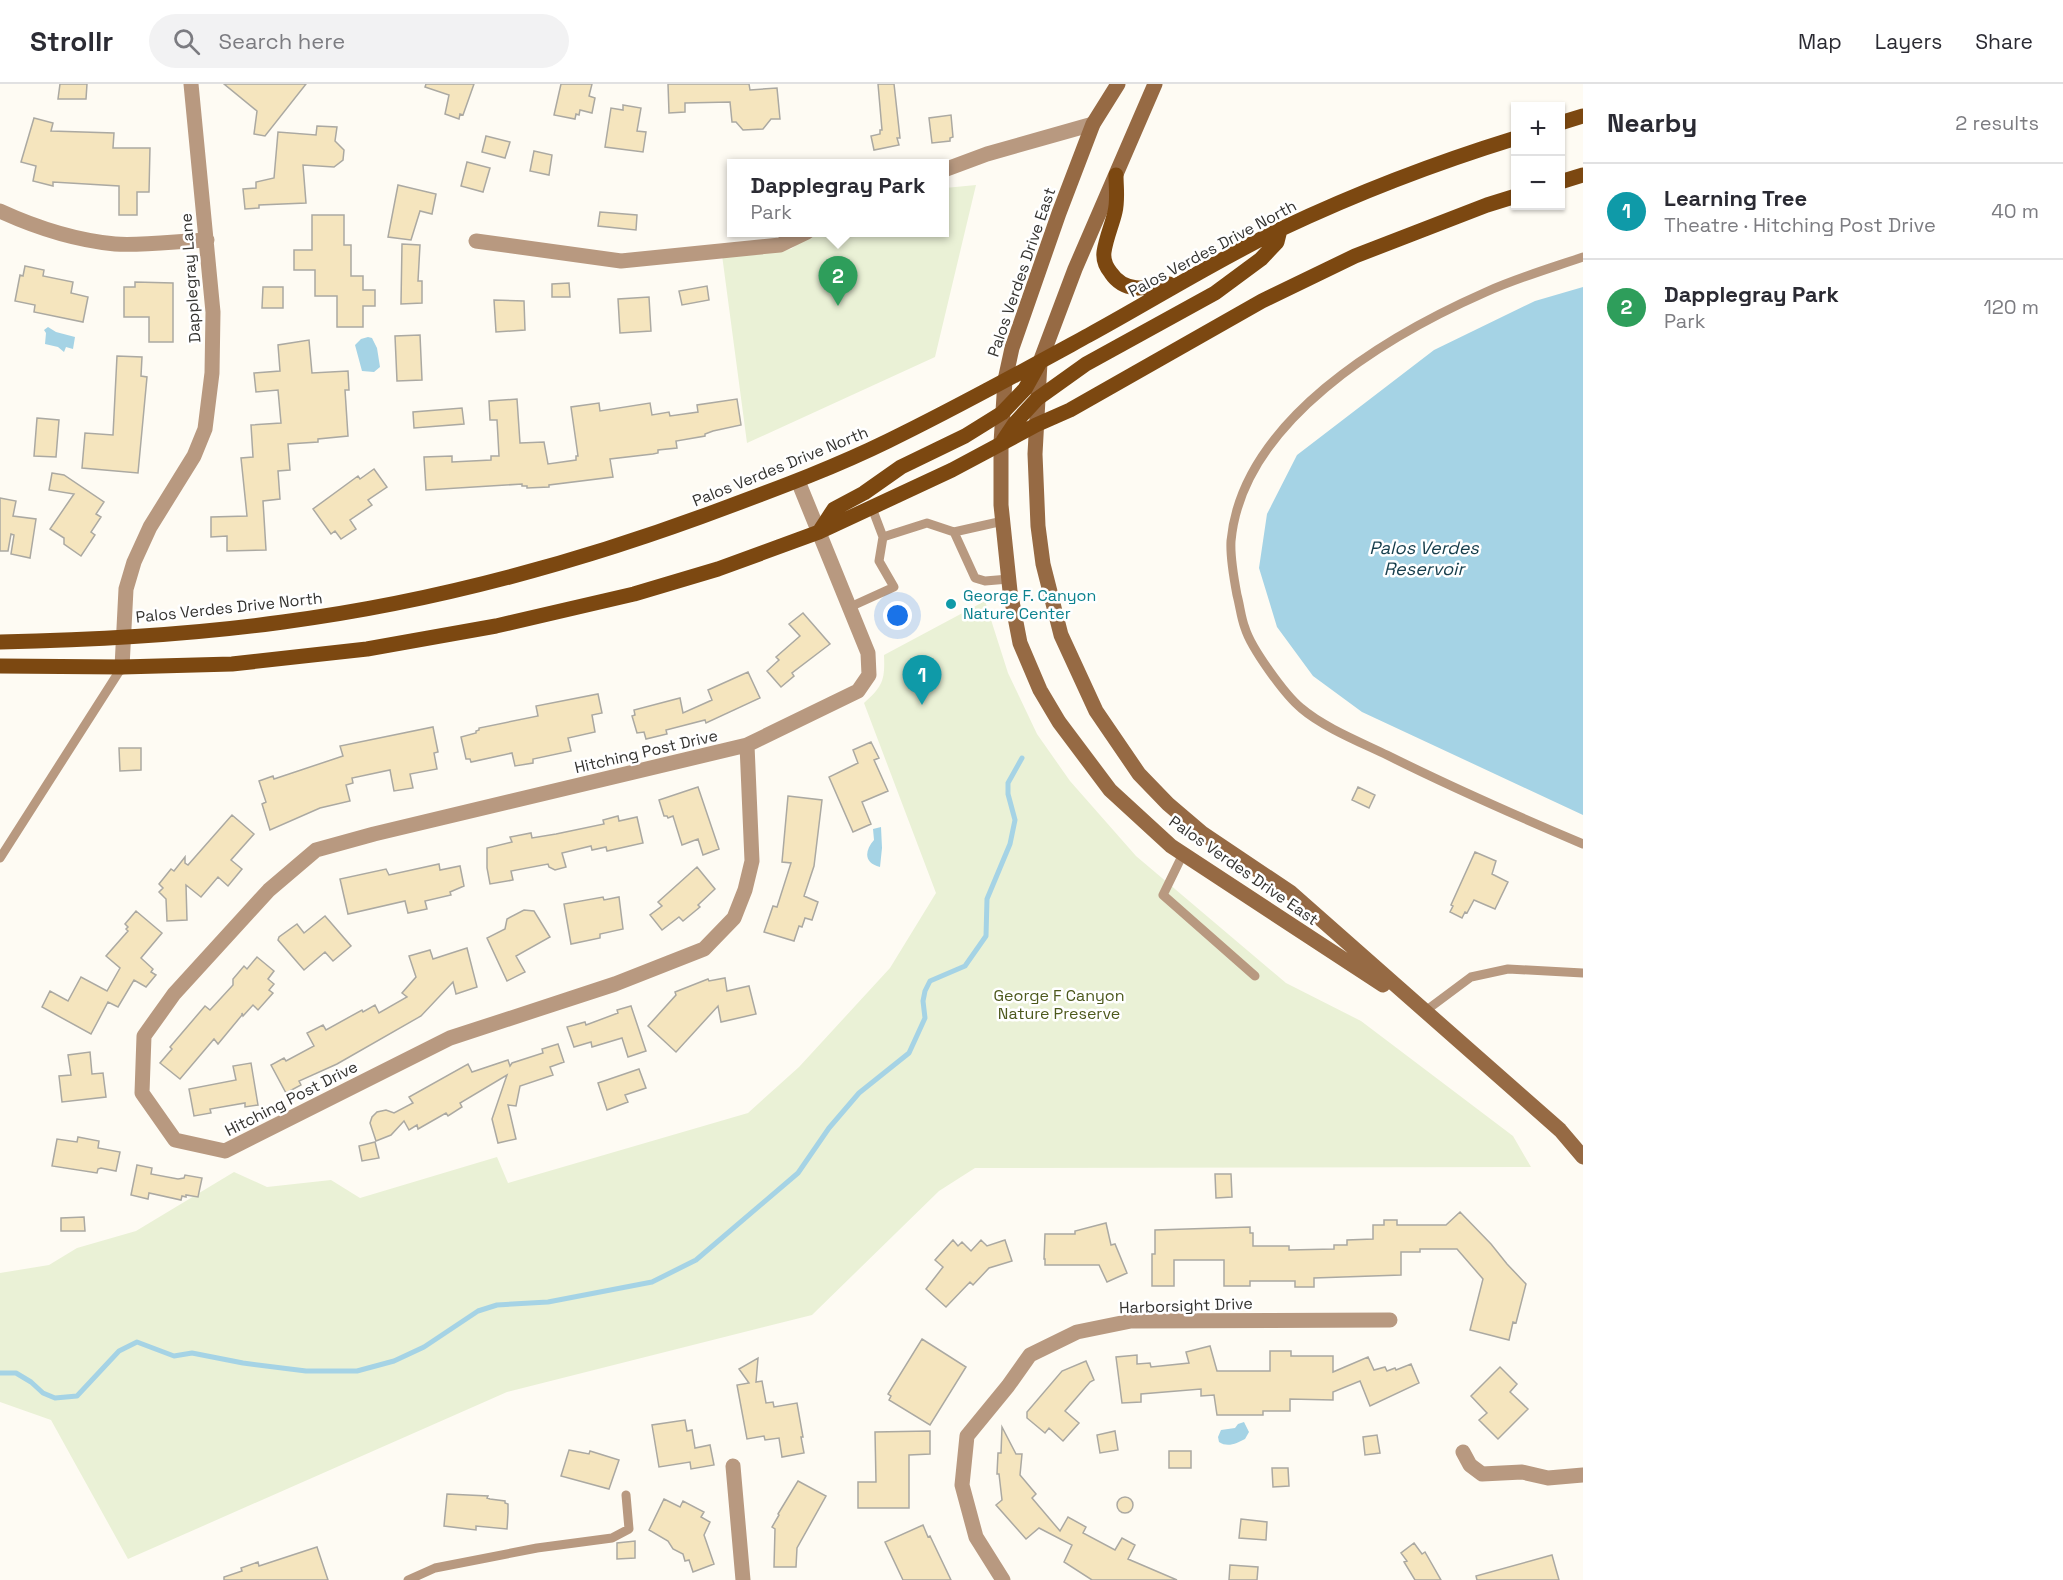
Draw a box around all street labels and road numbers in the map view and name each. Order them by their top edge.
street label: Palos Verdes Drive East [983,185,1060,360]
street label: Palos Verdes Drive North [1124,195,1300,302]
street label: Dapplegray Lane [175,212,206,344]
street label: Palos Verdes Drive North [689,422,871,511]
street label: Palos Verdes Drive North [135,587,324,628]
street label: Hitching Post Drive [572,725,720,778]
street label: Palos Verdes Drive East [1165,811,1323,930]
street label: Hitching Post Drive [221,1056,361,1141]
street label: Harborsight Drive [1119,1293,1253,1318]

